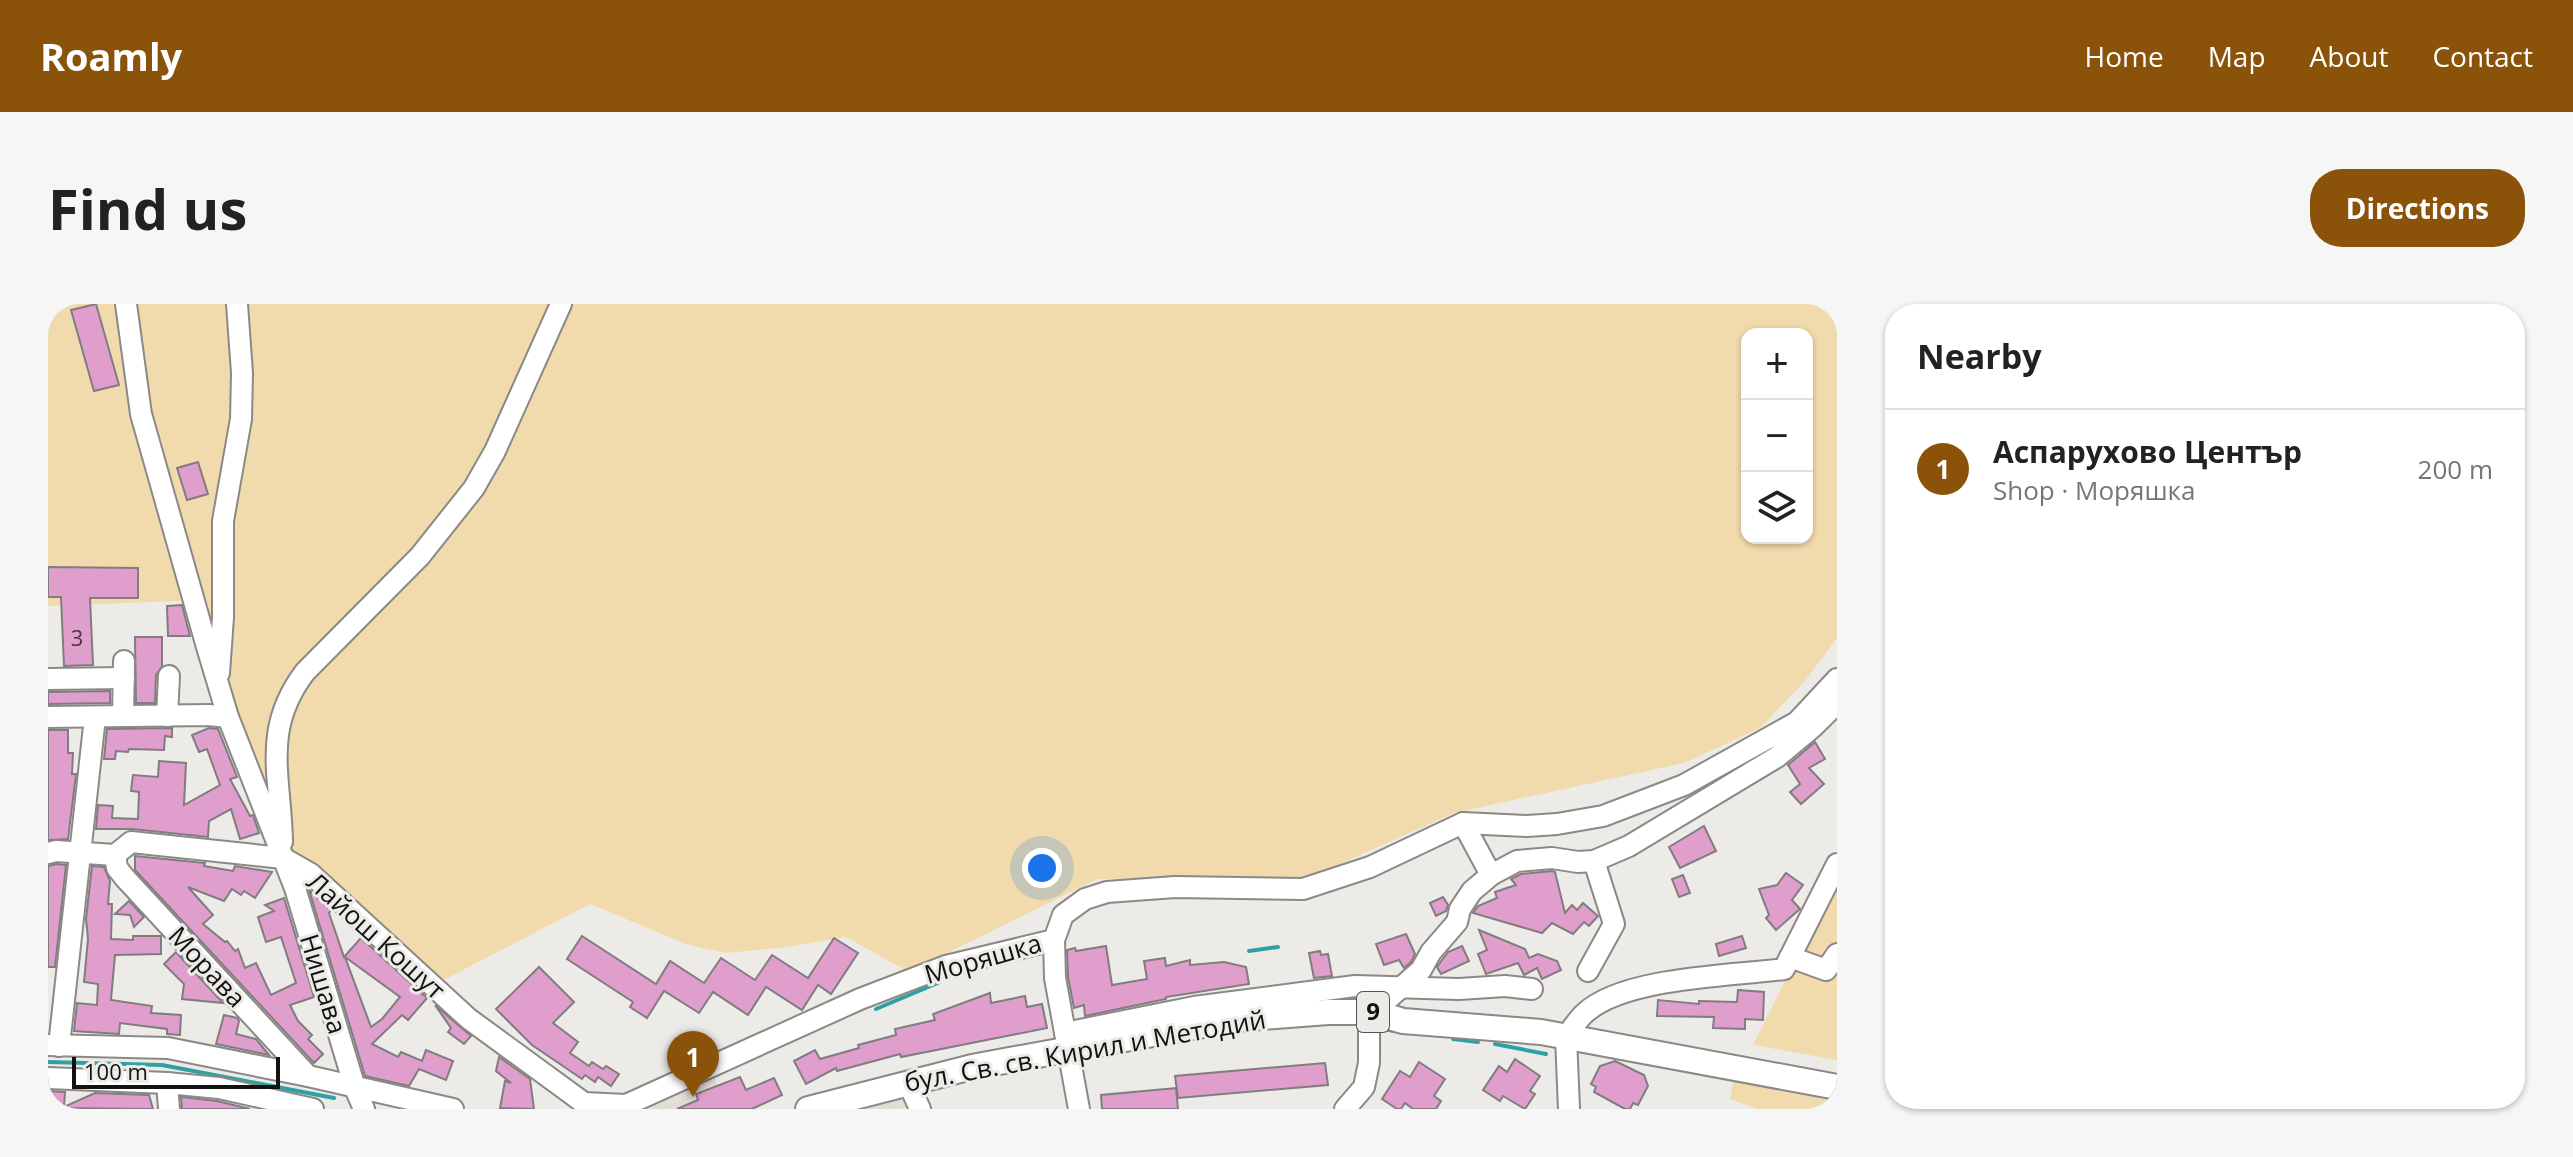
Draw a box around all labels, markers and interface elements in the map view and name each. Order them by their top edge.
text: Roamly [40,30,182,82]
text: Home [2085,37,2164,75]
text: Map [2208,37,2266,75]
text: About [2310,37,2388,75]
text: Contact [2432,37,2533,75]
button: Directions [2310,169,2525,247]
text: Find us [48,170,247,246]
map controls [1741,328,1813,544]
button: + [1741,328,1813,400]
text: Nearby [1917,333,2042,379]
button: − [1741,400,1813,472]
text: Аспарухово Център [1993,431,2302,472]
text: 1 [1936,451,1950,487]
text: 200 m [2418,451,2493,487]
button: layers [1741,472,1813,544]
text: Shop · Моряшка [1993,472,2195,508]
house number: 3 [71,622,83,652]
your location [1022,848,1062,888]
street label: Лайош Кошут [300,863,454,1007]
street label: Морава [161,918,255,1015]
street label: Моряшка [920,924,1046,992]
street label: Нишава [292,929,356,1038]
road number: 9 [1357,992,1389,1032]
street label: бул. Св. св. Кирил и Методий [901,1000,1268,1100]
pin: 1 [667,1031,719,1097]
scale bar [72,1053,280,1089]
text: 100 m [84,1056,148,1086]

